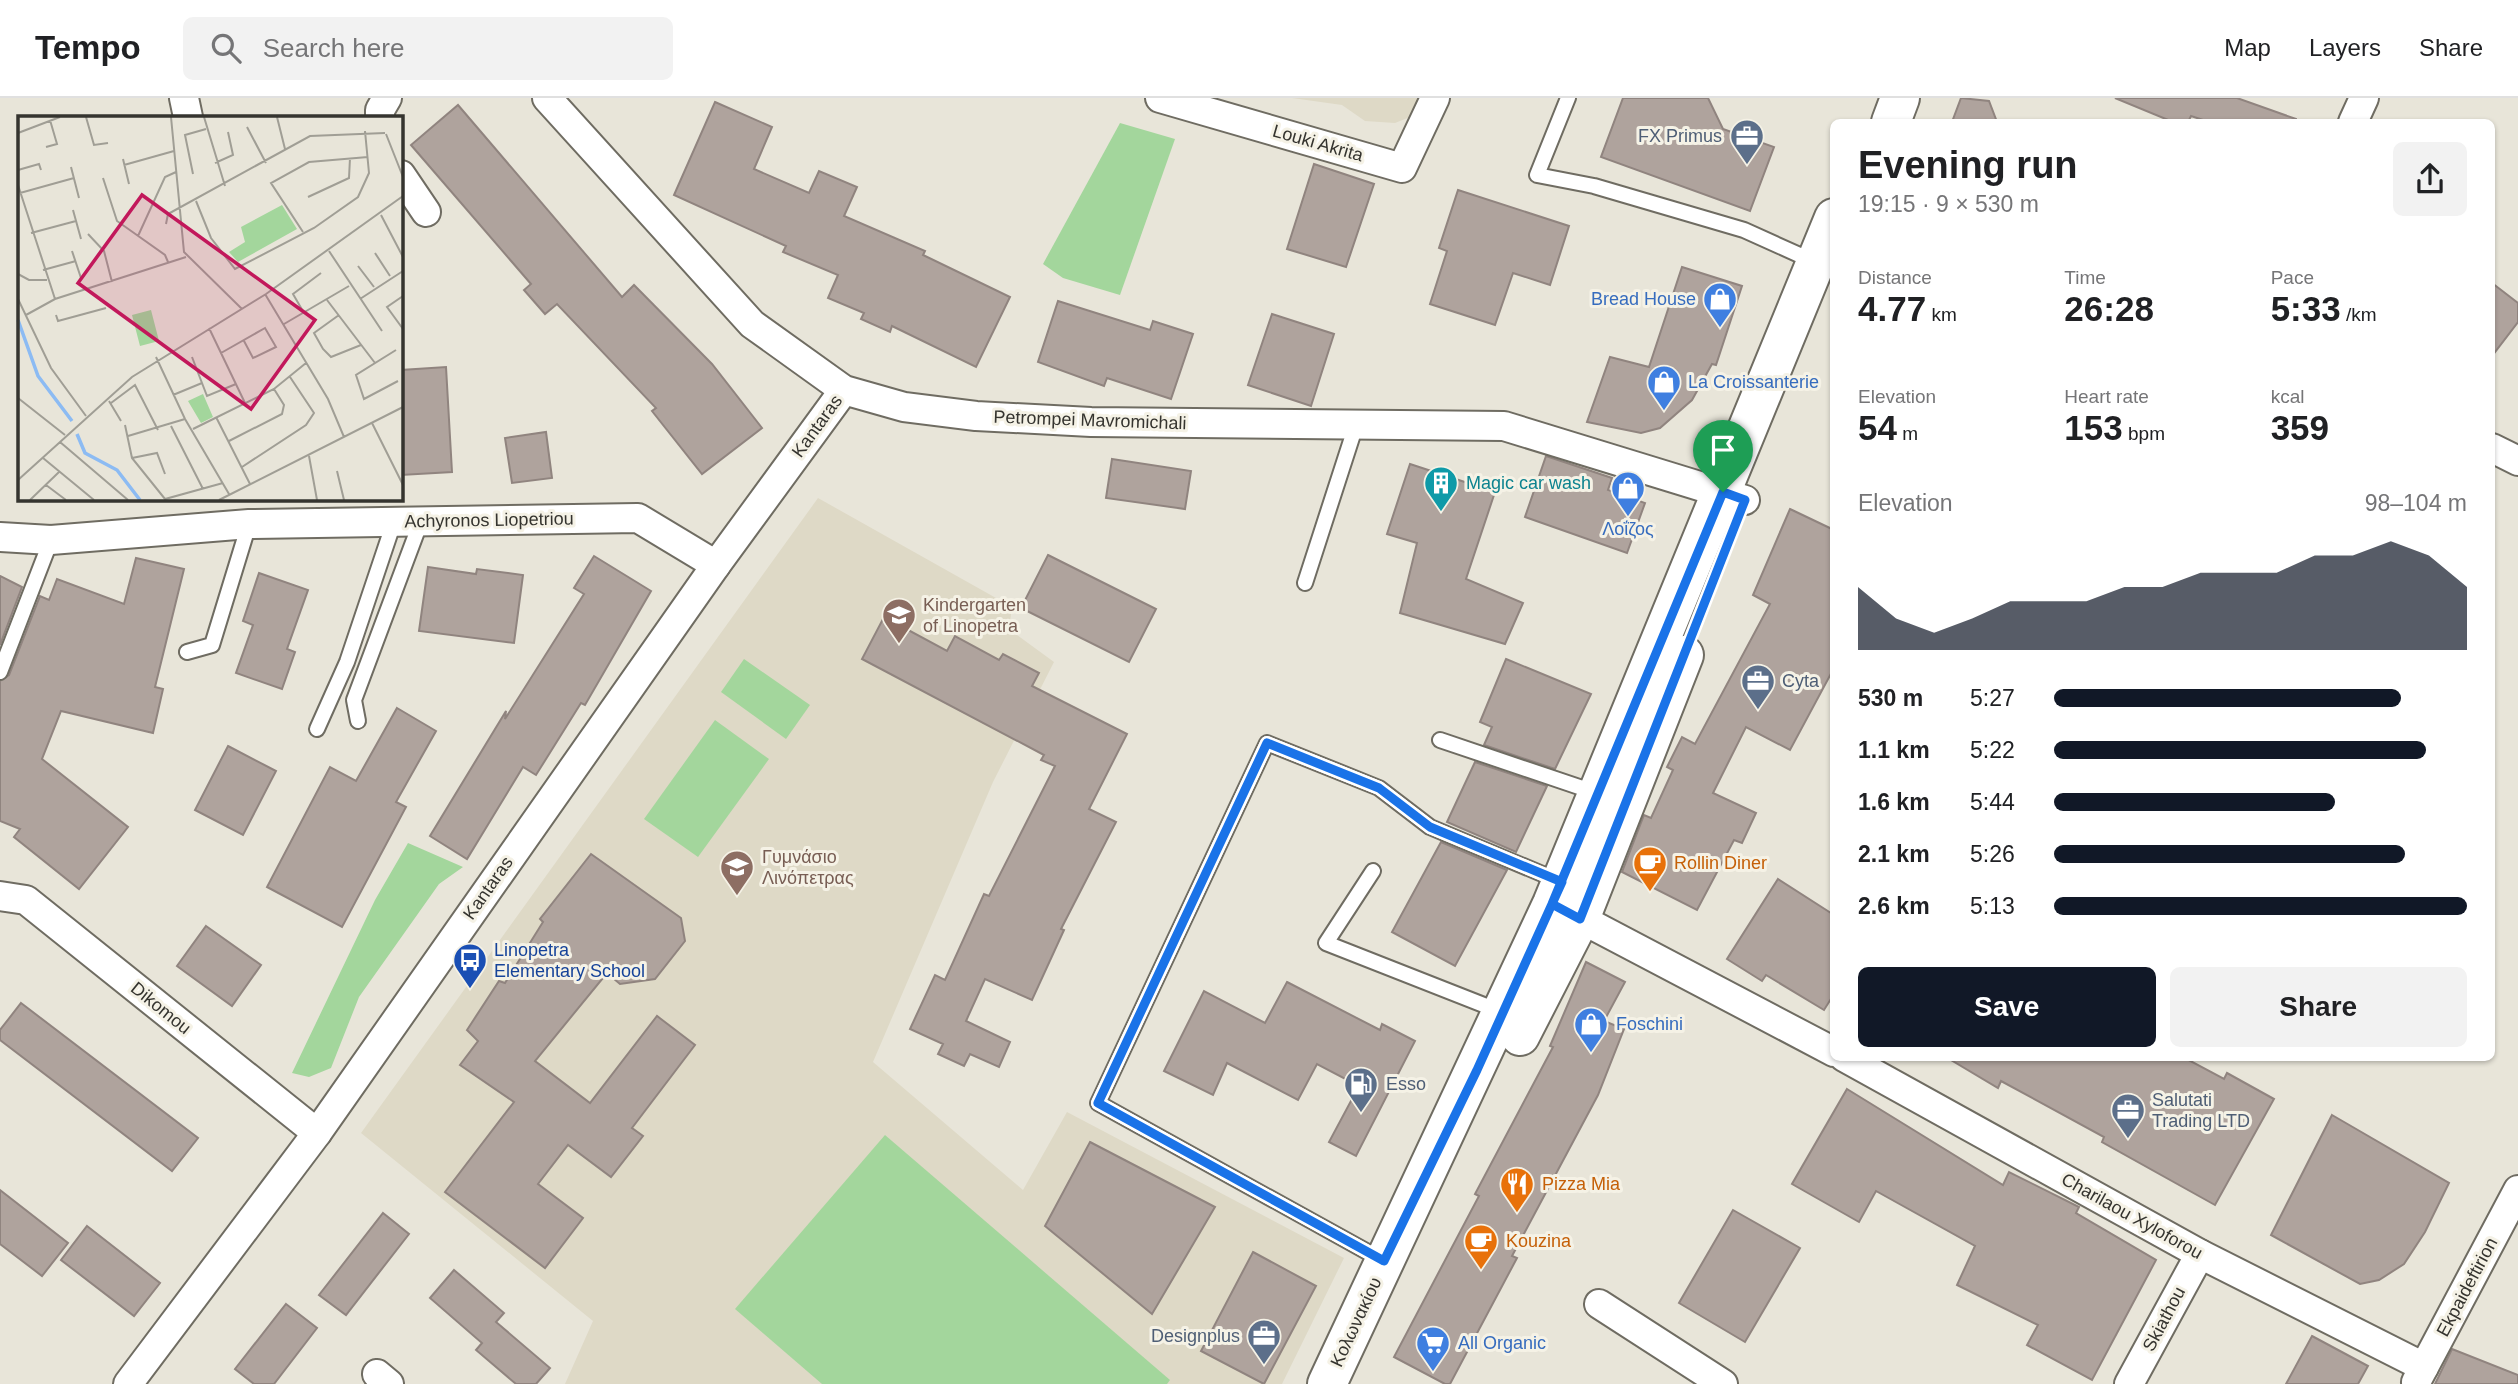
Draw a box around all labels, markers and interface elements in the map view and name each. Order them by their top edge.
search box [183,17,673,80]
text: Tempo [35,29,141,66]
icon: search [207,29,245,67]
text: Search here [263,33,404,63]
text: Map [2224,34,2271,61]
text: Layers [2309,34,2381,61]
text: Share [2419,34,2483,61]
inset map [18,116,402,500]
office icon: FX Primus [1728,117,1766,166]
street label: Louki Akrita [1271,121,1366,166]
place label: FX Primus [1638,126,1722,146]
button: share [2393,142,2467,216]
text: Evening run [1858,144,2078,186]
text: 19:15 · 9 × 530 m [1858,191,2039,217]
text: Distance [1858,267,1932,288]
text: Time [2064,267,2106,288]
text: Pace [2271,267,2314,288]
shop icon: Bread House [1701,280,1739,329]
place label: Bread House [1591,289,1696,309]
text: 4.77 [1858,289,1926,328]
text: 26:28 [2064,289,2154,328]
text: 5:33 [2271,289,2341,328]
text: km [1926,304,1957,325]
text: /km [2341,304,2377,325]
shop icon: La Croissanterie [1645,363,1683,412]
place label: La Croissanterie [1688,372,1819,392]
text: Elevation [1858,386,1936,407]
text: Heart rate [2064,386,2149,407]
text: kcal [2271,386,2304,407]
street label: Kantaras [788,391,846,461]
street label: Petrompei Mavromichali [993,407,1187,433]
text: 54 [1858,408,1897,447]
text: 153 [2064,408,2123,447]
text: 359 [2271,408,2329,447]
pin [1693,420,1753,492]
text: m [1897,423,1918,444]
text: bpm [2123,423,2165,444]
icon: arrive [1704,431,1742,469]
building icon: Magic car wash [1422,464,1460,513]
shop icon: Λοΐζος [1609,469,1647,518]
place label: Magic car wash [1466,473,1591,493]
text: Elevation [1858,490,1953,516]
text: 98–104 m [2365,490,2467,516]
street label: Achyronos Liopetriou [404,509,574,531]
place label: Λοΐζος [1602,519,1654,539]
place label: Kindergarten of Linopetra [923,595,1026,636]
school or university icon: Kindergarten of Linopetra [880,596,918,645]
office icon: Cyta [1739,662,1777,711]
place label: Cyta [1782,671,1820,691]
text: 530 m [1858,685,1923,711]
text: 5:27 [1970,685,2015,711]
text: 1.1 km [1858,737,1930,763]
text: 5:22 [1970,737,2015,763]
text: 1.6 km [1858,789,1930,815]
text: 5:44 [1970,789,2015,815]
text: 2.1 km [1858,841,1930,867]
text: 5:26 [1970,841,2015,867]
cafe icon: Rollin Diner [1631,844,1669,893]
place label: Γυμνάσιο Λινόπετρας [762,847,854,888]
school or university icon: Γυμνάσιο Λινόπετρας [718,848,756,897]
street label: Kantaras [459,853,517,923]
place label: Rollin Diner [1674,853,1767,873]
text: 2.6 km [1858,893,1930,919]
text: 5:13 [1970,893,2015,919]
place label: Linopetra Elementary School [494,940,645,981]
bus stop icon: Linopetra Elementary School [451,941,489,990]
button: Save [1858,967,2156,1047]
button: Share [2170,967,2467,1047]
street label: Dikomou [127,978,195,1038]
shop icon: Foschini [1572,1005,1610,1054]
place label: Foschini [1616,1014,1683,1034]
fuel station icon: Esso [1342,1065,1380,1114]
place label: Esso [1386,1074,1426,1094]
place label: Salutati Trading LTD [2152,1090,2250,1131]
office icon: Salutati Trading LTD [2109,1091,2147,1140]
restaurant icon: Pizza Mia [1498,1165,1536,1214]
street label: Charilaou Xyloforou [2058,1169,2206,1263]
place label: Pizza Mia [1542,1174,1621,1194]
cafe icon: Kouzina [1462,1222,1500,1271]
place label: Kouzina [1506,1231,1572,1251]
street label: Ekpaideftirion [2433,1234,2501,1340]
street label: Κολωνακίου [1327,1274,1385,1370]
street label: Skiathou [2139,1283,2189,1355]
office icon: Designplus [1245,1317,1283,1366]
supermarket icon: All Organic [1414,1324,1452,1373]
place label: Designplus [1151,1326,1240,1346]
place label: All Organic [1458,1333,1546,1353]

